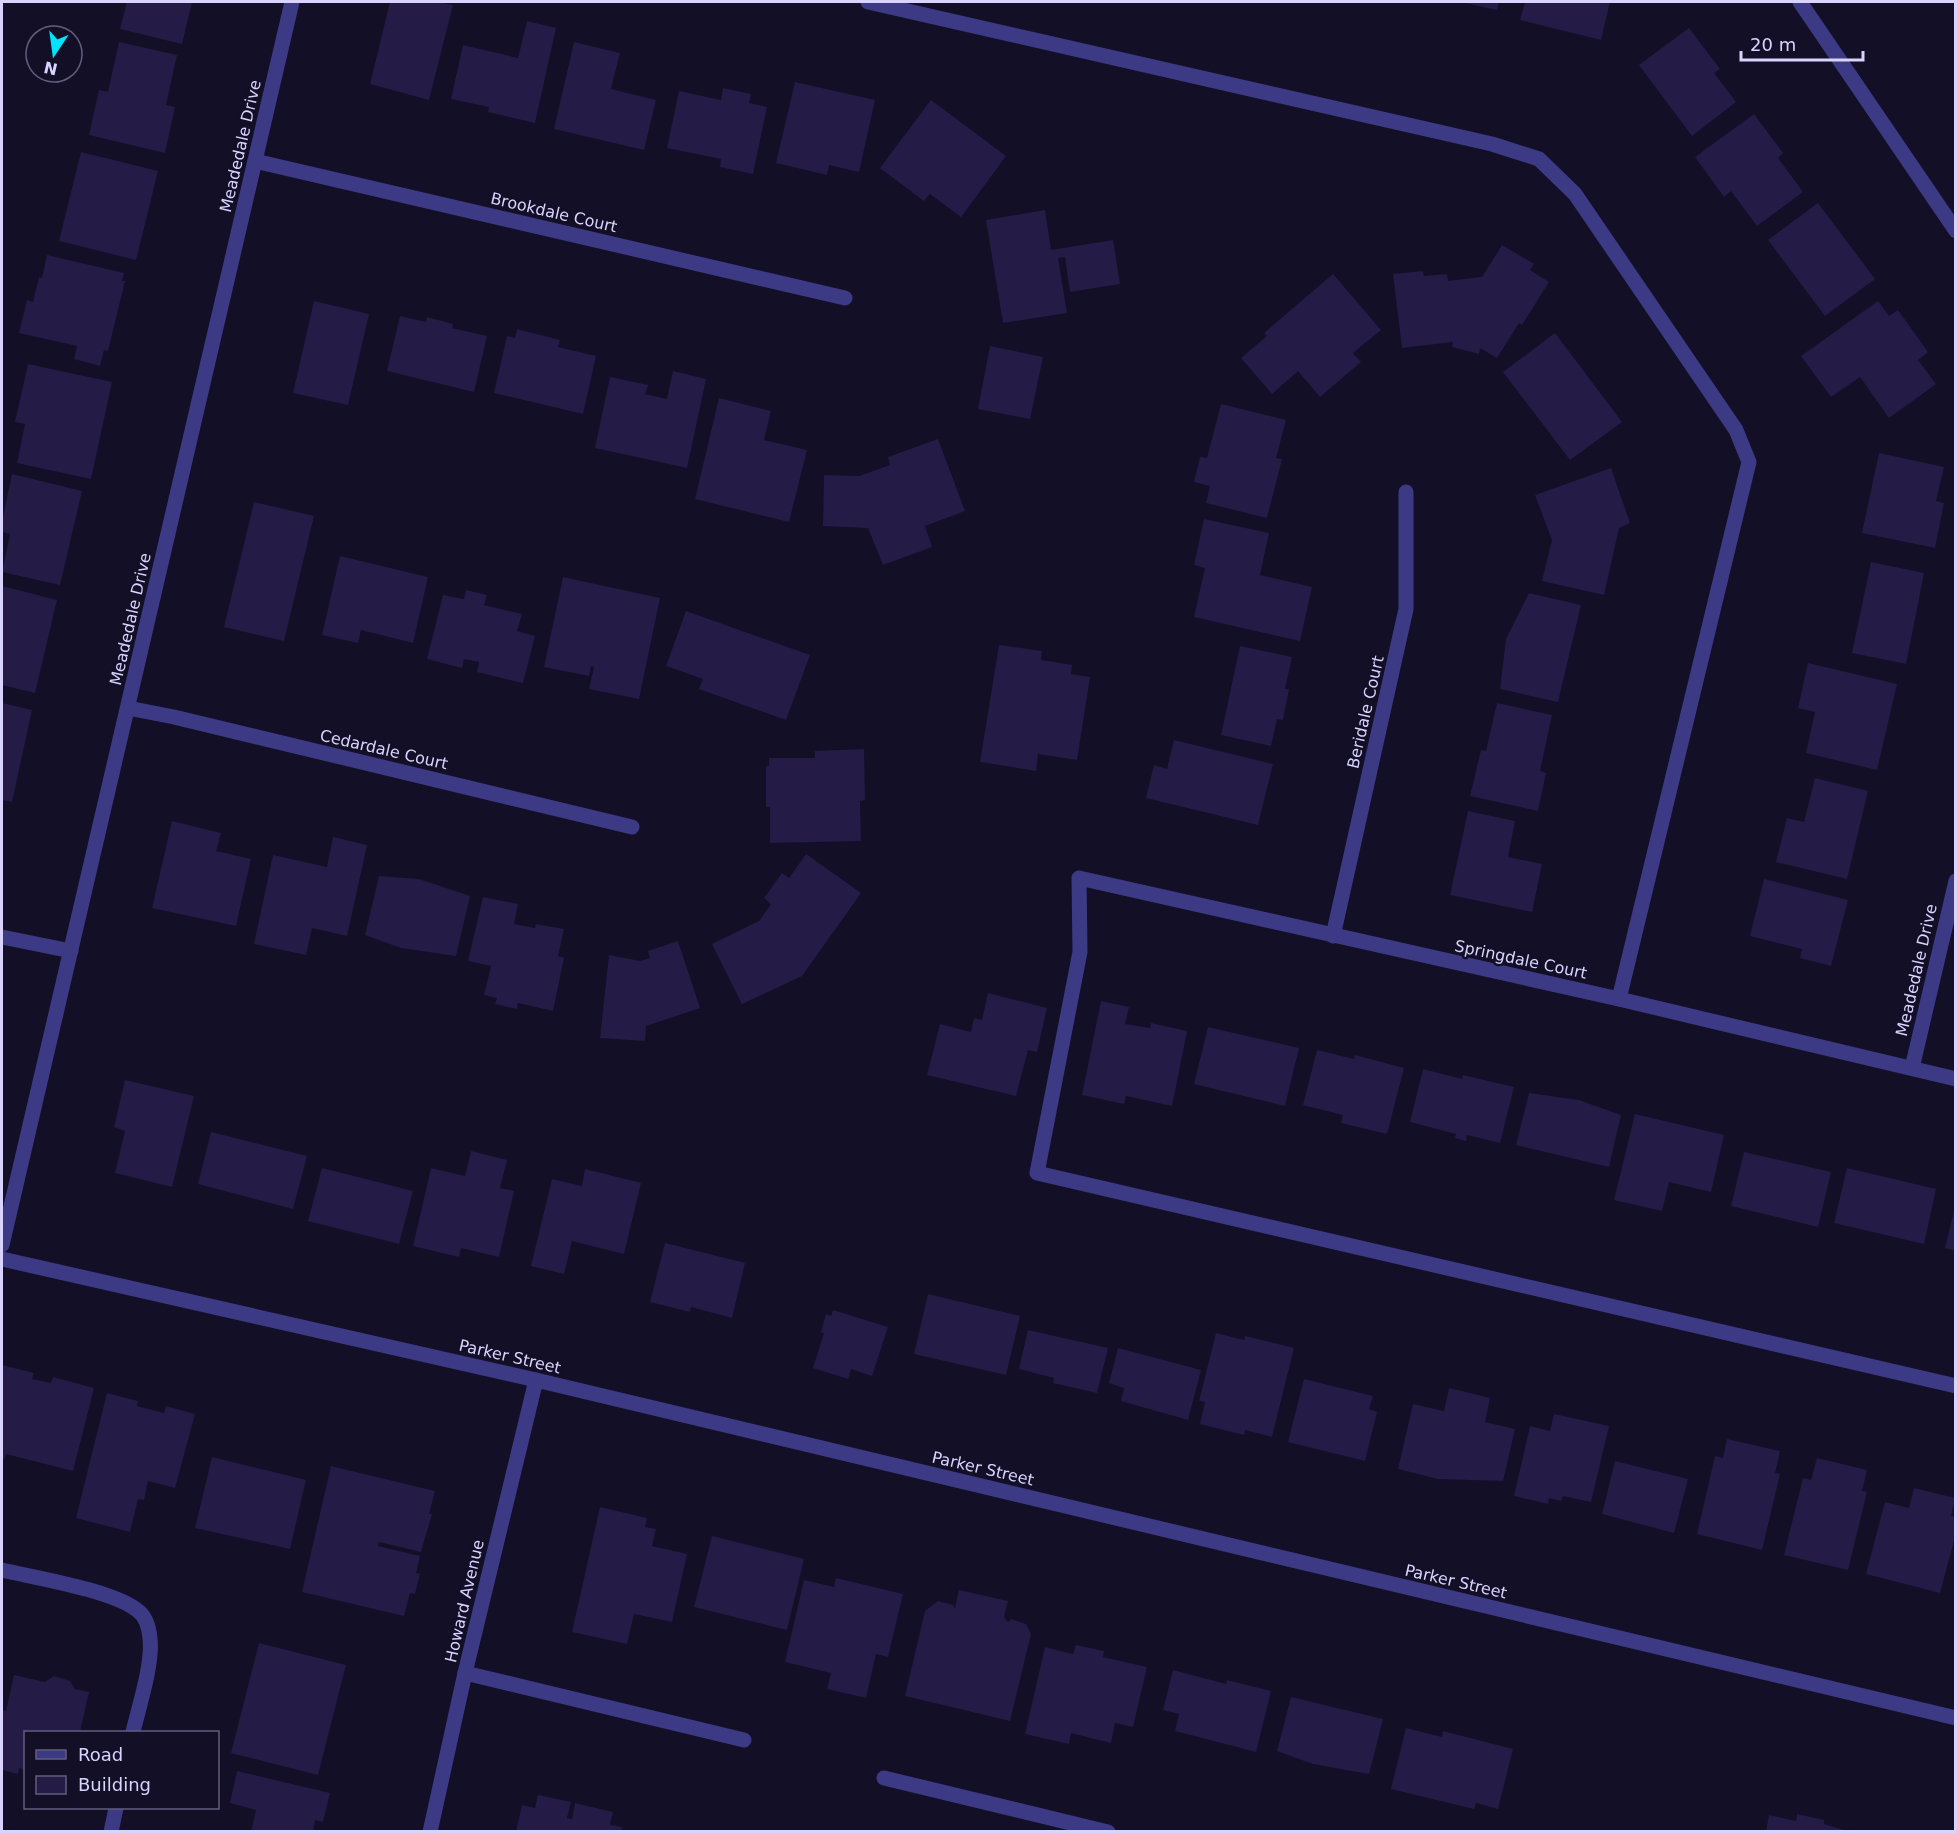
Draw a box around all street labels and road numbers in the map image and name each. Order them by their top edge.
street label: Meadedale Drive [216,78,265,214]
street label: Brookdale Court [489,189,619,236]
street label: Meadedale Drive [106,551,155,687]
street label: Beridale Court [1343,654,1388,770]
street label: Cedardale Court [318,726,450,773]
street label: Meadedale Drive [1892,902,1941,1038]
street label: Springdale Court [1453,936,1589,983]
street label: Parker Street [457,1336,563,1377]
street label: Parker Street [930,1448,1036,1489]
street label: Howard Avenue [441,1538,488,1664]
street label: Parker Street [1403,1561,1509,1602]

